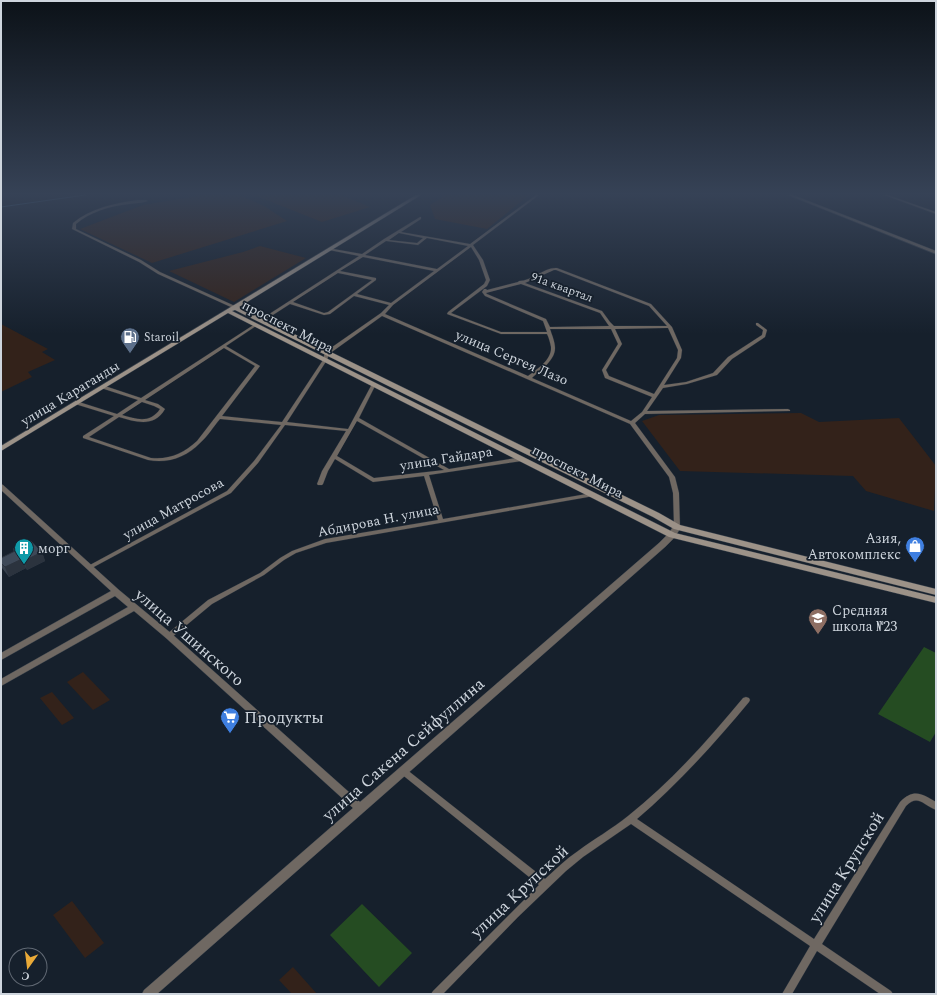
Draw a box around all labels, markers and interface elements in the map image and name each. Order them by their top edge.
street label: 91а квартал [528,267,596,307]
street label: проспект Мира [238,294,337,359]
street label: улица Сергея Лазо [451,324,572,391]
fuel station icon: Staroil [119,326,141,354]
place label: Staroil [144,328,179,347]
street label: улица Караганды [16,356,124,432]
street label: проспект Мира [528,439,627,504]
street label: улица Гайдара [397,441,494,476]
street label: улица Матросова [118,472,228,545]
street label: Абдирова Н. улица [316,498,441,543]
place label: Азия, Автокомплекс [807,528,901,565]
shop icon: Азия, Автокомплекс [904,535,926,563]
building icon: морг [13,537,35,565]
place label: морг [38,538,70,559]
street label: улица Ушинского [128,582,250,693]
place label: Средняя школа №23 [832,600,897,637]
school or university icon: Средняя школа №23 [807,607,829,635]
street label: улица Сакена Сейфуллина [316,671,491,828]
place label: Продукты [244,705,324,731]
supermarket icon: Продукты [219,706,241,734]
street label: улица Крупской [802,807,891,929]
street label: улица Крупской [464,839,575,945]
north arrow [8,947,48,987]
text: С [20,967,32,985]

